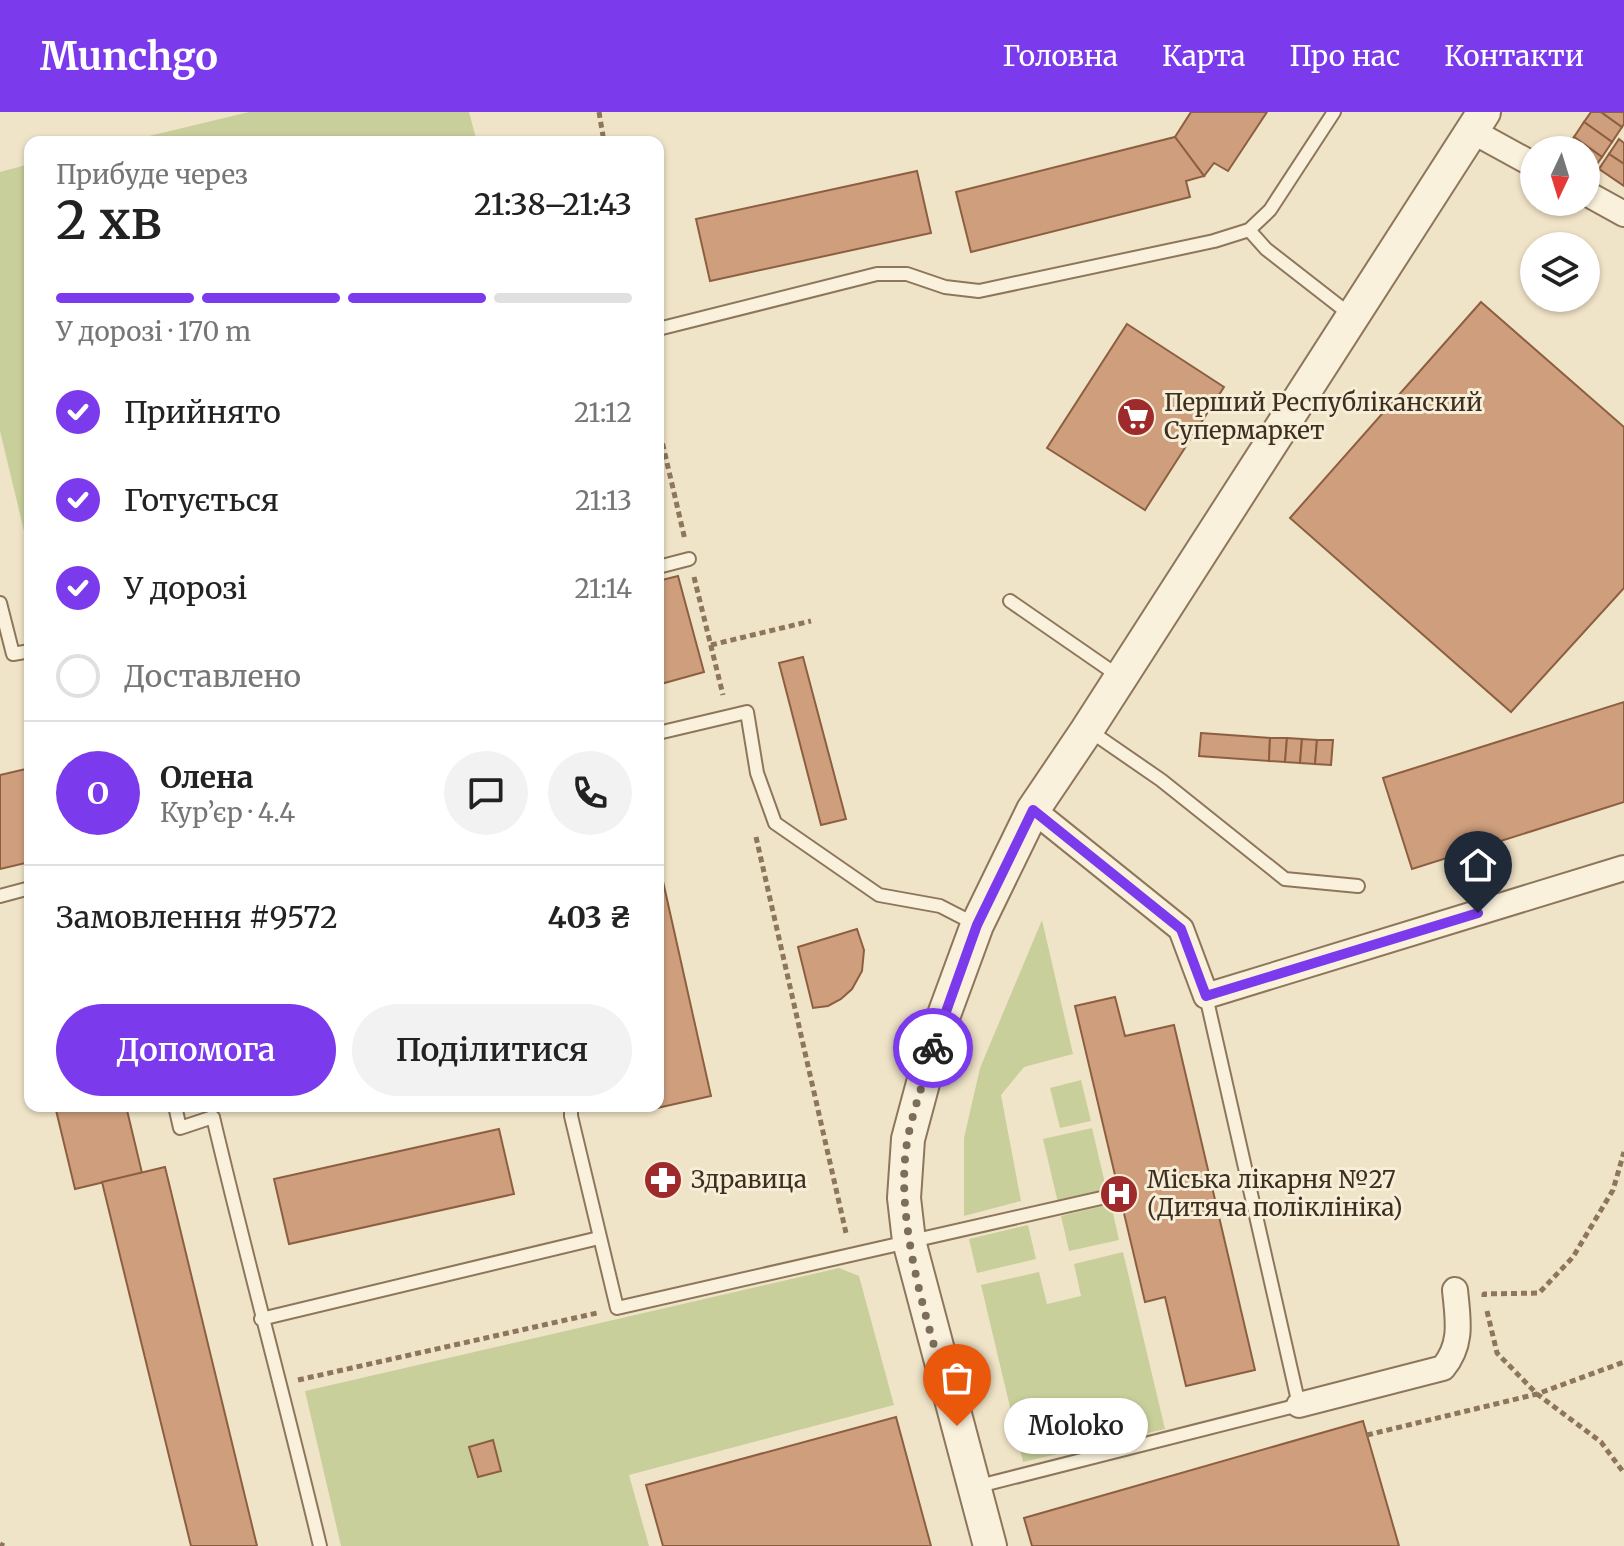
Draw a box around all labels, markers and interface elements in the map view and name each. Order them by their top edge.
text: Munchgo [40,33,218,80]
text: Головна [1003,38,1118,74]
text: Карта [1162,38,1245,74]
text: Про нас [1289,38,1400,74]
text: Контакти [1444,38,1584,74]
north arrow [1520,136,1600,216]
map controls [1520,136,1600,312]
text: Прибуде через [56,158,248,191]
text: 21:38–21:43 [474,185,632,223]
text: 2 хв [56,188,162,253]
button: layers [1520,232,1600,312]
text: У дорозі · 170 m [56,315,251,348]
place label: Перший Республiканский Супермаркет [1164,387,1483,446]
icon: check [56,390,100,434]
text: Прийнято [124,393,281,431]
text: 21:12 [574,396,632,429]
supermarket icon: Перший Республiканский Супермаркет [1115,396,1157,438]
icon: check [56,478,100,522]
text: Готується [124,481,279,519]
text: 21:13 [575,484,632,517]
icon: check [56,566,100,610]
text: У дорозі [124,569,247,607]
text: 21:14 [575,572,632,605]
text: Доставлено [124,657,301,695]
button: chat [444,751,528,835]
button: phone [548,751,632,835]
text: Олена [160,758,254,796]
text: О [87,774,109,812]
text: Кур’єр · 4.4 [160,796,295,829]
pin [1444,831,1512,913]
icon: home [1456,843,1500,887]
text: Замовлення #9572 [56,898,338,936]
text: 403 ₴ [547,898,632,936]
button: Допомога [56,1004,336,1096]
button: Поділитися [352,1004,632,1096]
courier [893,1008,973,1088]
icon: bike [911,1026,955,1070]
pharmacy icon: Здравица [642,1159,684,1201]
place label: Здравица [691,1164,807,1195]
place label: Міська лікарня №27 (Дитяча поліклініка) [1147,1164,1403,1223]
hospital icon: Міська лікарня №27 (Дитяча поліклініка) [1098,1173,1140,1215]
pin [923,1344,991,1426]
icon: bag [935,1356,979,1400]
callout: Moloko [1005,1398,1149,1454]
text: Moloko [1028,1409,1124,1442]

